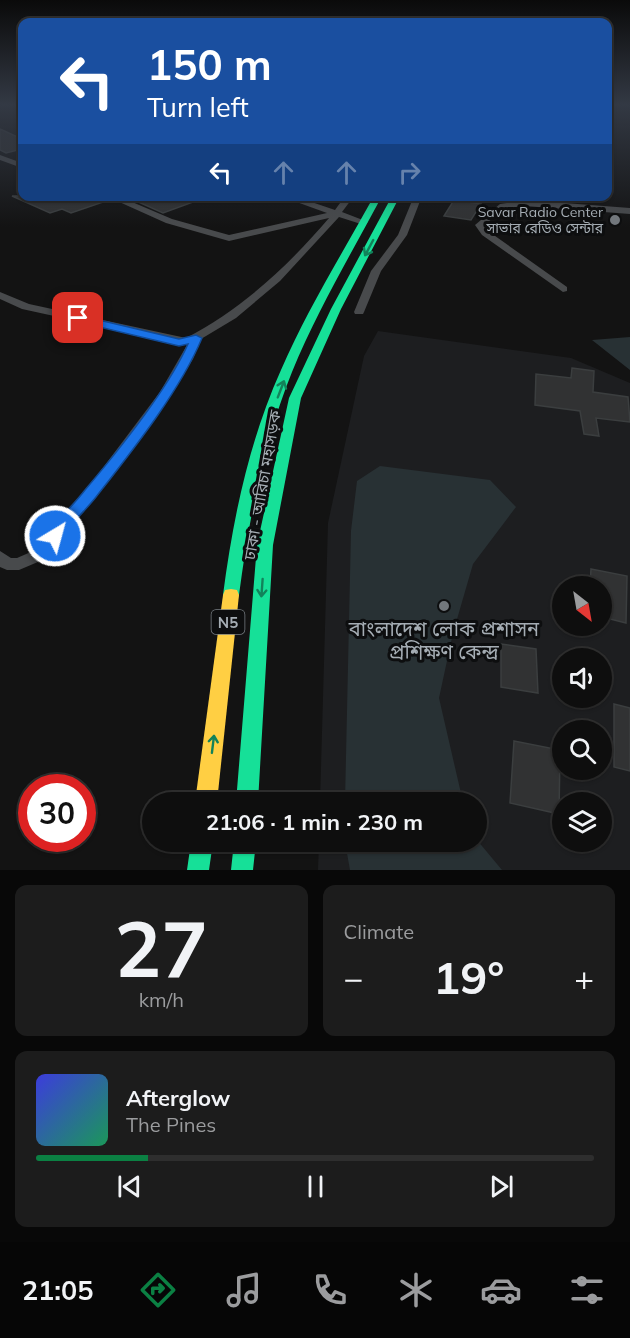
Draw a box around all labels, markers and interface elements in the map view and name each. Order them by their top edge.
text: 150 m [147,38,272,91]
icon: left [48,42,126,120]
text: Turn left [147,90,249,124]
icon: left [204,156,237,189]
icon: ahead [267,156,300,189]
icon: ahead [330,156,363,189]
icon: right [393,156,426,189]
place label: Savar Radio Center সাভার রেডিও সেন্টার [478,203,604,237]
marker: Savar Radio Center সাভার রেডিও সেন্টার [608,213,622,227]
one-way arrow [363,239,375,256]
pin [52,292,103,343]
icon: arrive [61,301,94,334]
one-way arrow [276,380,287,399]
street label: ঢাকা - আরিচা মহাসড়ক [239,408,285,562]
position arrow [23,504,87,568]
north arrow [552,576,612,636]
map controls [552,576,612,852]
one-way arrow [257,577,268,597]
marker: বাংলাদেশ লোক প্রশাসন প্রশিক্ষণ কেন্দ্র [437,599,451,613]
road number: N5 [212,610,244,634]
place label: বাংলাদেশ লোক প্রশাসন প্রশিক্ষণ কেন্দ্র [348,616,540,664]
button: sound [552,648,612,708]
button: search [552,720,612,780]
one-way arrow [208,735,219,755]
speed limit sign: 30 [18,774,96,852]
button: layers [552,792,612,852]
text: 21:06 · 1 min · 230 m [206,808,423,836]
text: 27 [114,899,208,997]
text: Climate [344,919,414,944]
text: 19° [433,949,504,1005]
text: − [344,957,363,998]
text: + [574,957,594,998]
text: km/h [139,987,184,1012]
text: Afterglow [126,1084,230,1112]
text: The Pines [126,1112,216,1137]
icon: previous [113,1170,146,1203]
icon: pause [299,1170,332,1203]
icon: next [485,1170,518,1203]
icon: directions [137,1269,179,1311]
icon: music [223,1269,265,1311]
icon: phone [309,1269,351,1311]
icon: climate [395,1269,437,1311]
icon: car [480,1269,522,1311]
icon: filters [566,1269,608,1311]
text: 21:05 [22,1273,93,1307]

